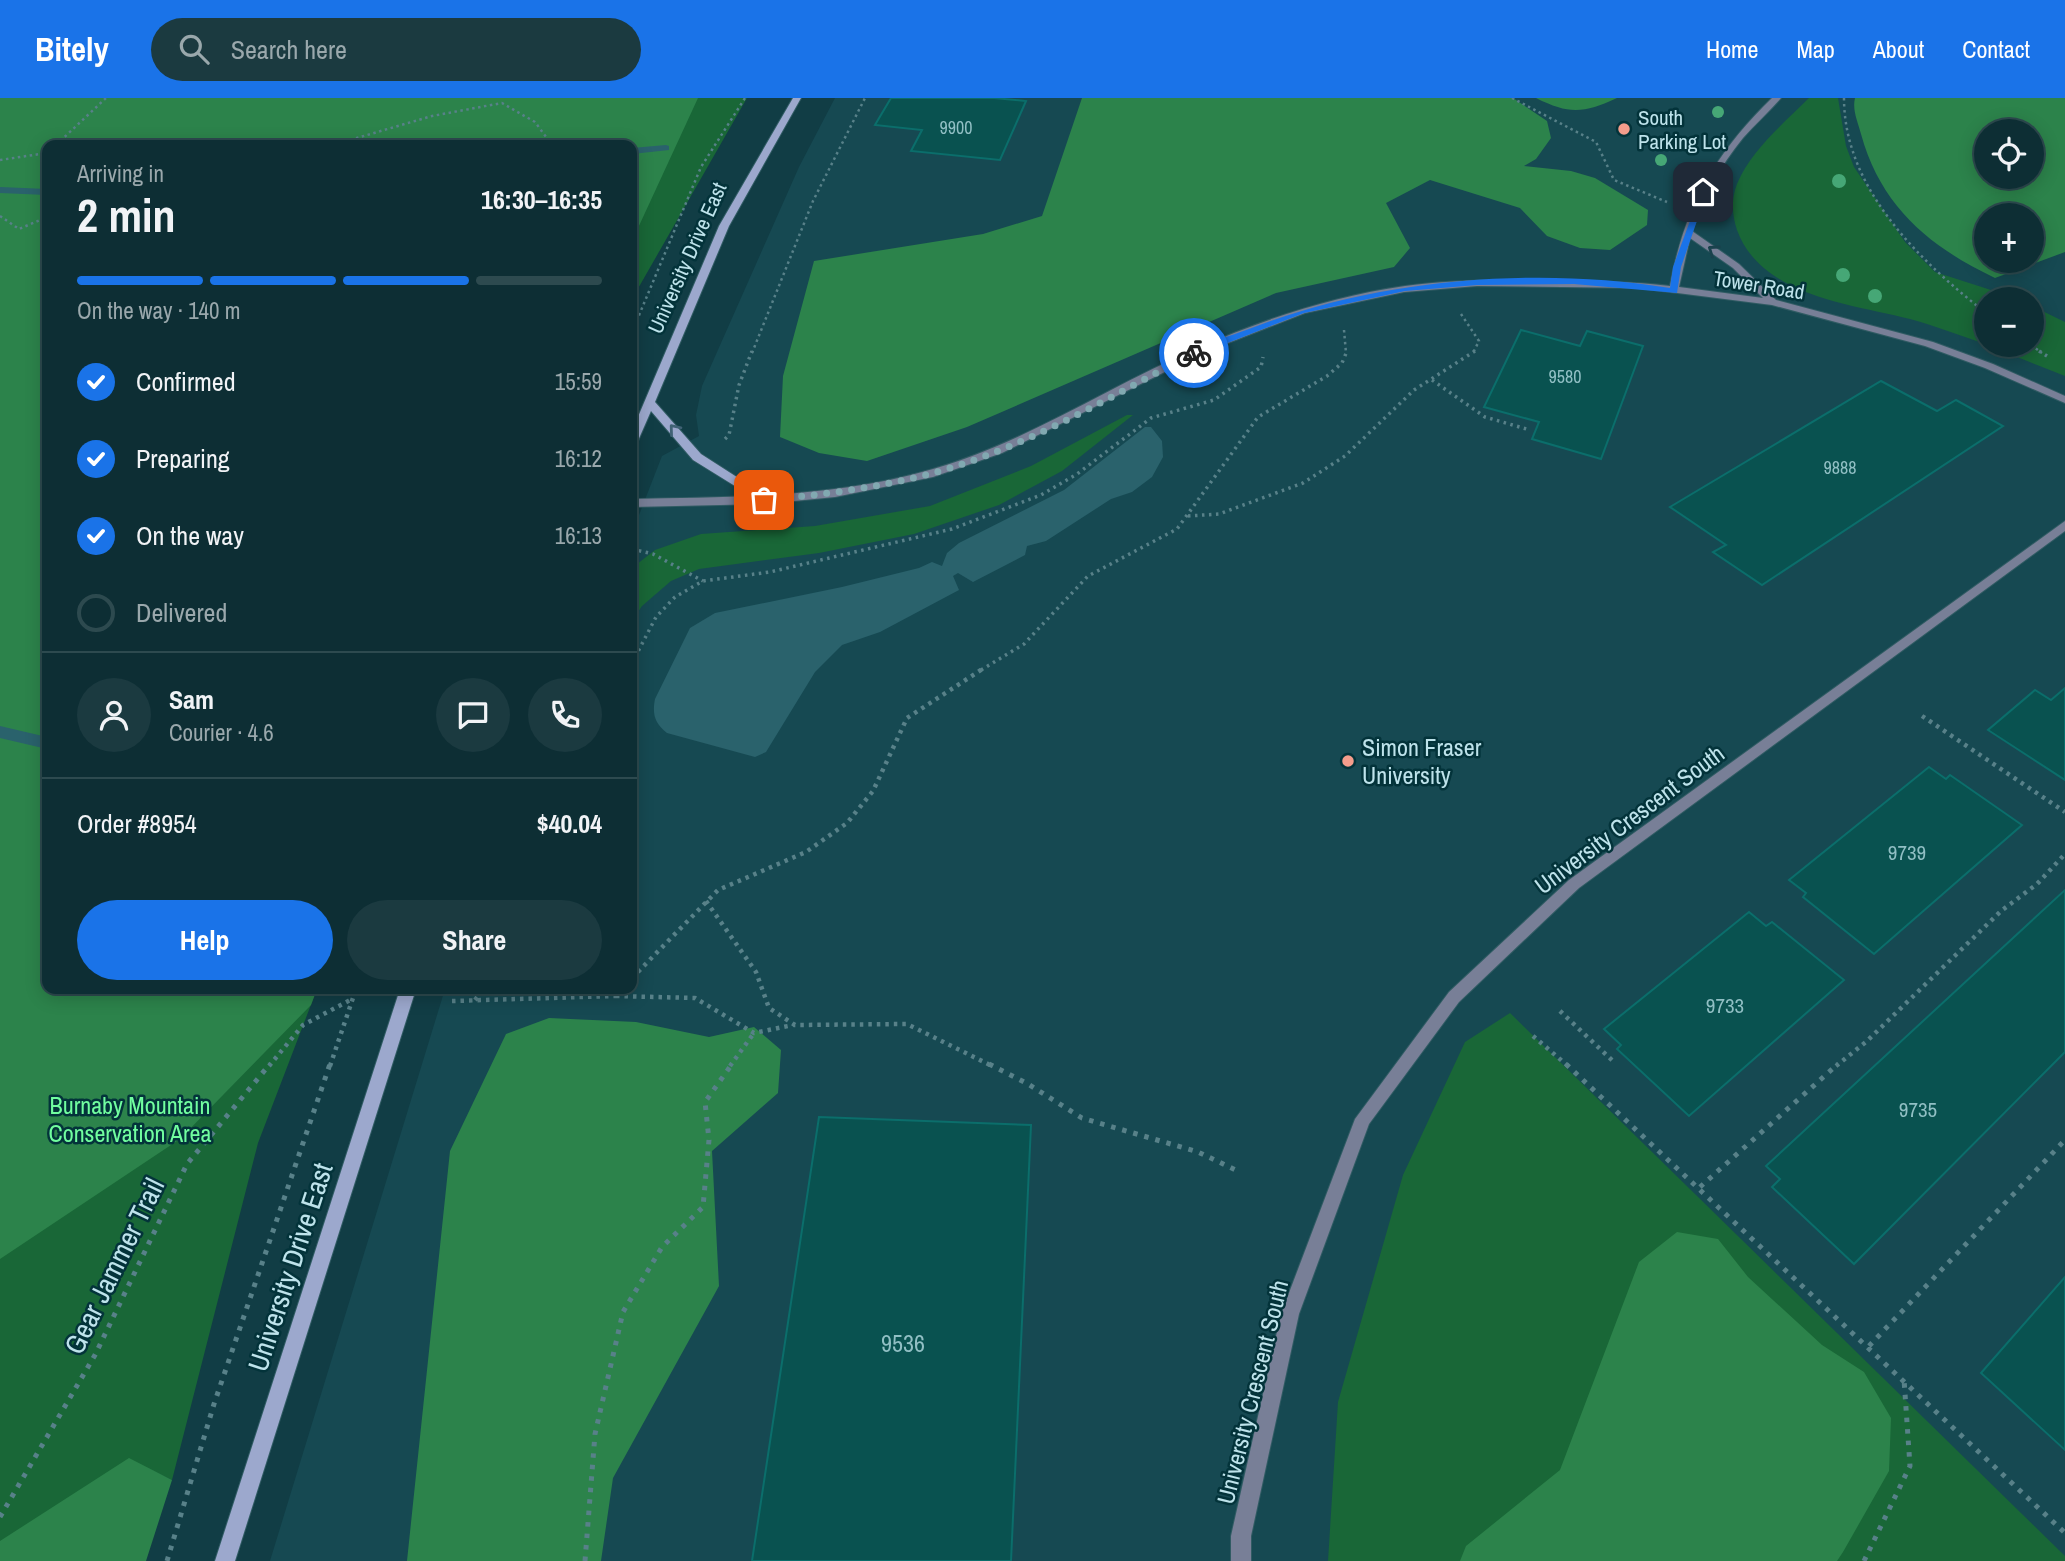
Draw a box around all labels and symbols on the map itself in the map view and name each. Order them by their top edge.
place label: South Parking Lot [1638,103,1726,156]
house number: 9900 [940,115,972,140]
marker: South Parking Lot [1616,121,1632,137]
pin [1673,162,1733,222]
street label: University Drive East [641,178,733,338]
one-way arrow [1708,245,1721,258]
street label: Tower Road [1711,263,1807,307]
courier [1159,318,1229,388]
house number: 9580 [1549,364,1581,389]
one-way arrow [670,424,682,437]
house number: 9888 [1824,455,1856,480]
pin [734,470,794,530]
place label: Simon Fraser University [1362,731,1482,791]
street label: University Crescent South [1528,737,1730,901]
marker: Simon Fraser University [1340,753,1356,769]
house number: 9739 [1888,838,1926,867]
house number: 9733 [1706,991,1744,1020]
park label: Burnaby Mountain Conservation Area [48,1089,212,1149]
house number: 9735 [1899,1095,1937,1124]
street label: University Drive East [238,1158,342,1376]
street label: Gear Jammer Trail [55,1172,173,1360]
street label: University Crescent South [1209,1277,1295,1507]
house number: 9536 [881,1327,925,1359]

